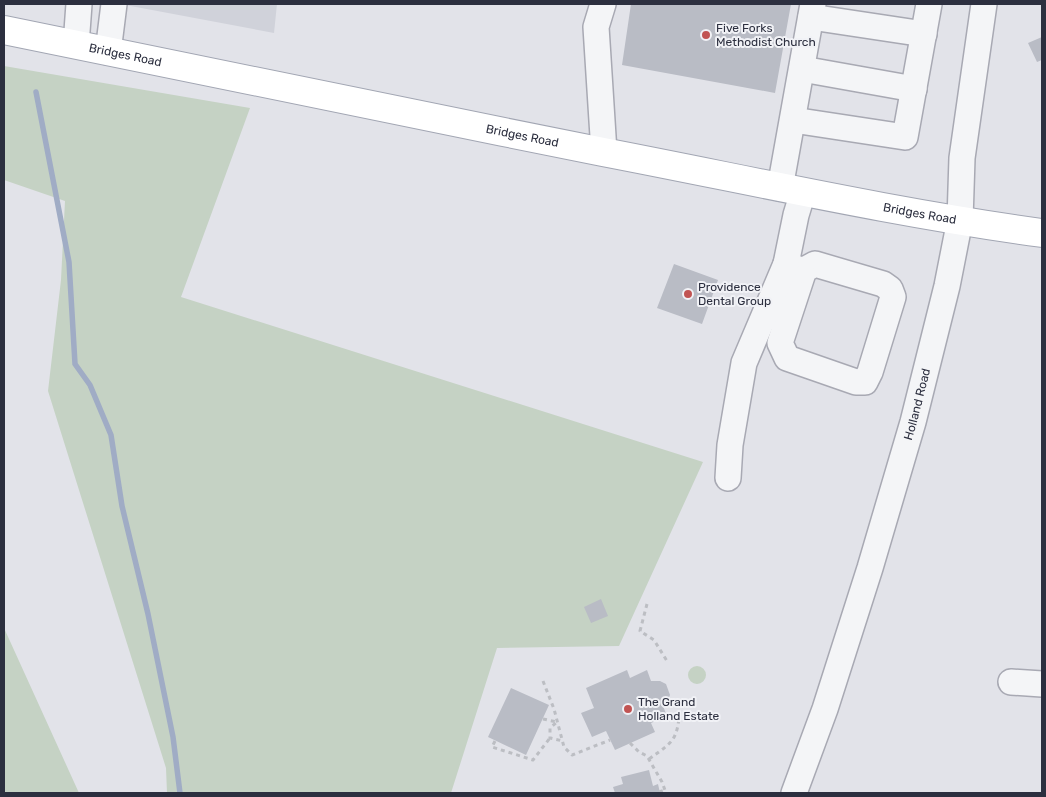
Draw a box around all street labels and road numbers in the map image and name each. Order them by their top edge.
street label: Bridges Road [88,41,163,69]
street label: Bridges Road [485,122,560,150]
street label: Bridges Road [882,200,957,227]
street label: Holland Road [901,367,933,442]

